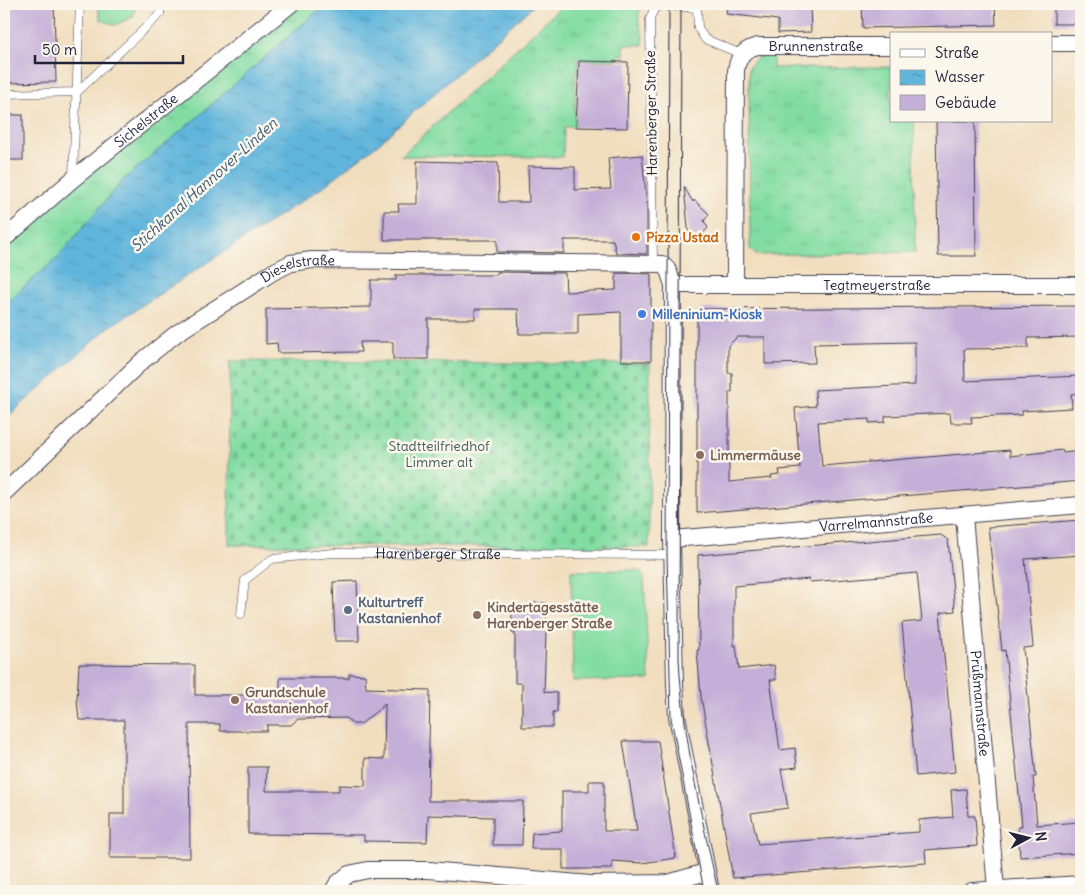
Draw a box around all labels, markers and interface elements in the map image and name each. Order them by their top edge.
scale bar [35,32,182,64]
legend [890,32,1052,122]
street label: Brunnenstraße [769,37,863,55]
text: 50 m [42,40,77,59]
text: Straße [935,43,979,62]
street label: Harenberger Straße [641,50,661,176]
text: Wasser [935,67,985,86]
street label: Sichelstraße [110,89,181,151]
text: Gebäude [935,93,996,112]
water label: Stichkanal Hannover-Linden [126,113,281,256]
place label: Pizza Ustad [646,228,720,246]
marker: Pizza Ustad [630,231,642,243]
street label: Dieselstraße [257,251,335,287]
street label: Tegtmeyerstraße [823,276,931,294]
place label: Milleninium-Kiosk [652,305,762,323]
marker: Milleninium-Kiosk [636,308,648,320]
park label: Stadtteilfriedhof Limmer alt [388,437,490,471]
place label: Limmermäuse [710,446,801,464]
marker: Limmermäuse [694,449,706,461]
street label: Varrelmannstraße [819,508,934,536]
street label: Harenberger Straße [376,544,501,563]
place label: Kulturtreff Kastanienhof [358,593,442,627]
place label: Kindertagesstätte Harenberger Straße [487,598,613,632]
marker: Kulturtreff Kastanienhof [342,604,354,616]
marker: Kindertagesstätte Harenberger Straße [471,609,483,621]
street label: Prüßmannstraße [967,650,994,757]
place label: Grundschule Kastanienhof [245,683,329,717]
marker: Grundschule Kastanienhof [229,694,241,706]
north arrow [1002,812,1052,862]
text: N [1031,831,1050,842]

